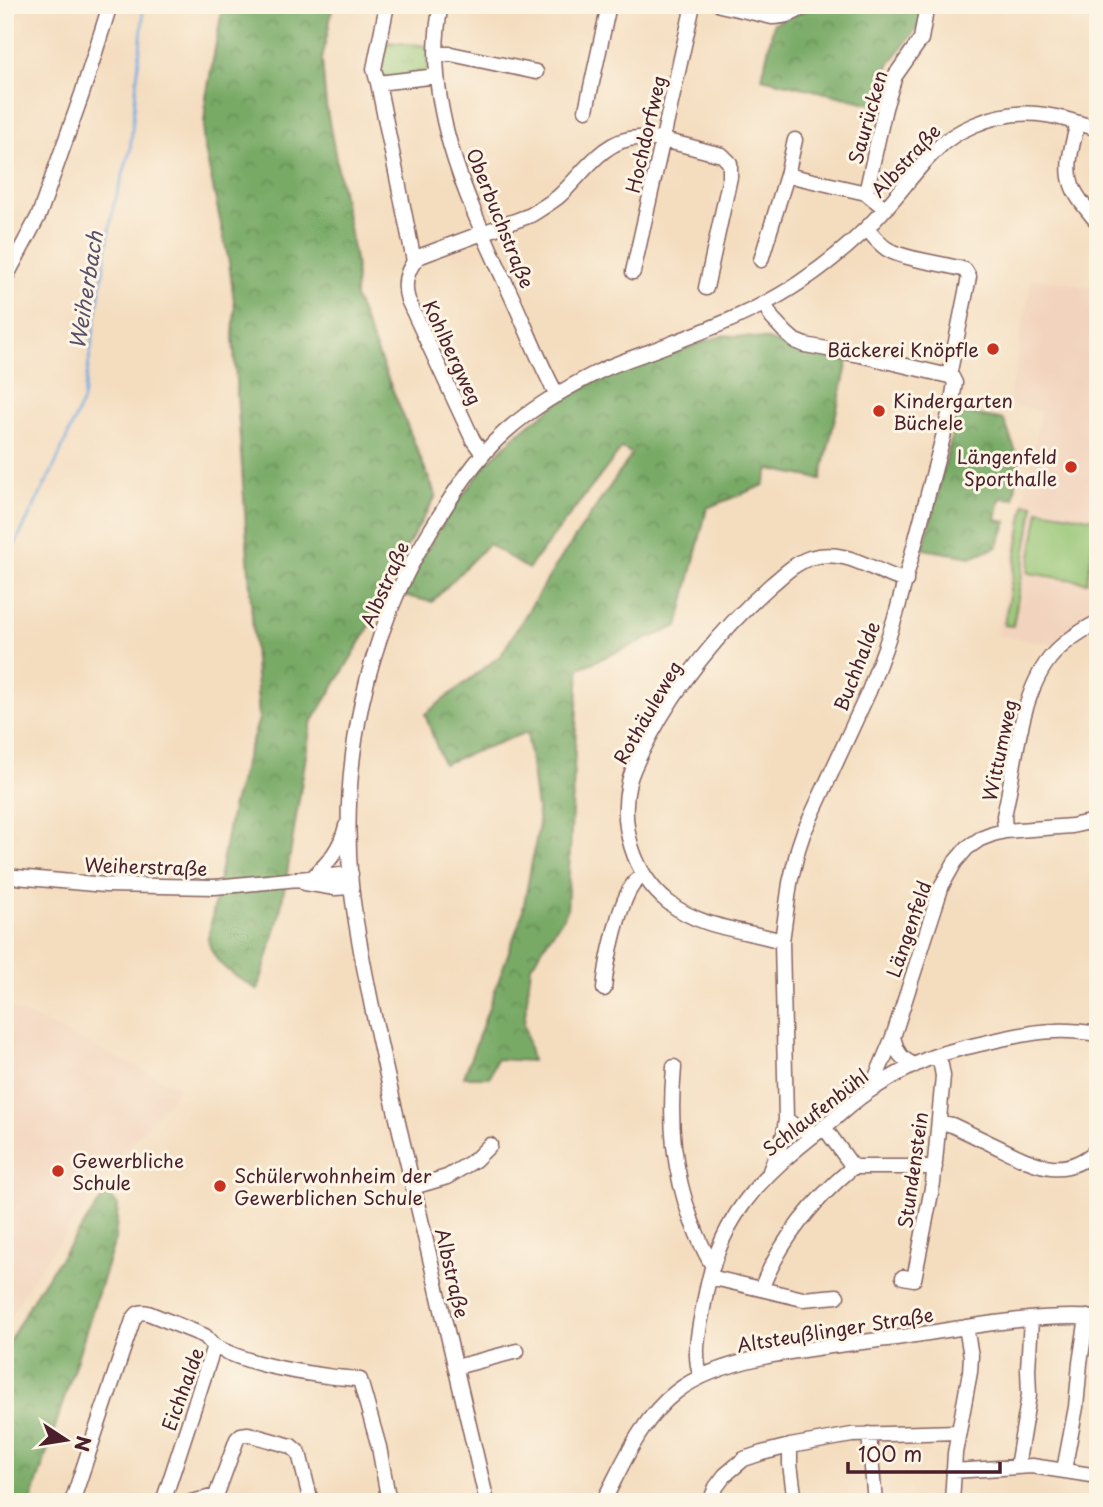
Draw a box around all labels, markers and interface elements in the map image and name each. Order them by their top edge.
street label: Saurücken [840,67,894,167]
street label: Hochdorfweg [618,72,672,196]
street label: Albstraße [864,117,946,203]
street label: Oberbuchstraße [460,144,542,292]
water label: Weiherbach [60,228,110,351]
street label: Kohlbergweg [416,295,490,409]
place label: Bäckerei Knöpfle [827,335,979,363]
marker: Bäckerei Knöpfle [985,341,1001,357]
place label: Kindergarten Büchele [893,386,1013,436]
marker: Kindergarten Büchele [871,403,887,419]
place label: Längenfeld Sporthalle [957,442,1057,492]
marker: Längenfeld Sporthalle [1063,459,1079,475]
street label: Albstraße [353,537,415,631]
street label: Buchhalde [826,617,886,715]
street label: Rothäuleweg [606,655,688,769]
street label: Wittumweg [975,697,1023,803]
street label: Weiherstraße [84,850,208,882]
street label: Längenfeld [878,877,938,981]
street label: Schlaufenbühl [756,1062,874,1162]
street label: Stundenstein [890,1110,934,1230]
place label: Gewerbliche Schule [72,1146,184,1196]
place label: Schülerwohnheim der Gewerblichen Schule [234,1161,432,1211]
marker: Gewerbliche Schule [50,1163,66,1179]
marker: Schülerwohnheim der Gewerblichen Schule [212,1178,228,1194]
street label: Albstraße [429,1225,477,1321]
street label: Altsteußlinger Straße [735,1300,935,1358]
street label: Eichhalde [154,1344,210,1434]
north arrow [32,1406,102,1476]
scale bar [848,1430,1000,1474]
text: N [68,1433,99,1454]
text: 100 m [858,1437,922,1469]

